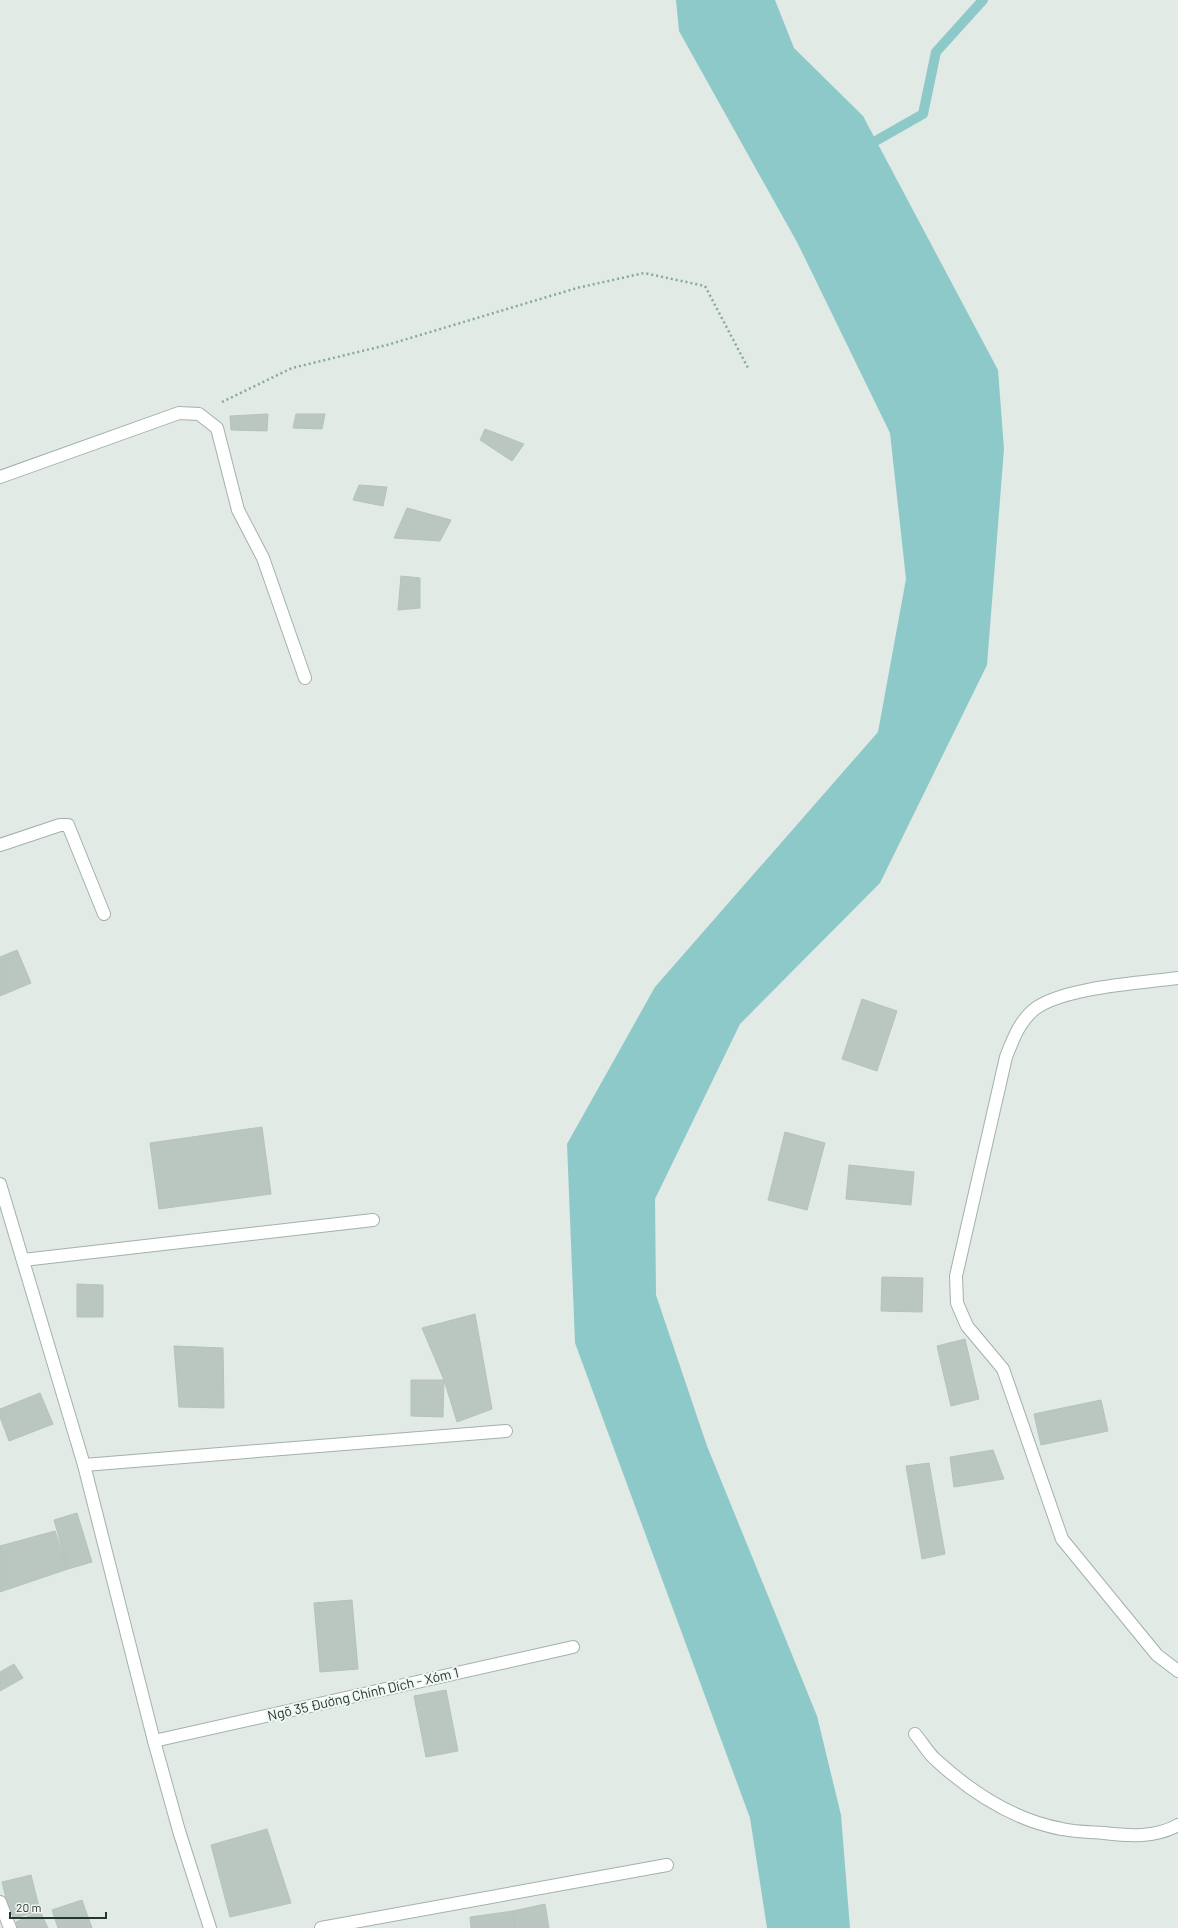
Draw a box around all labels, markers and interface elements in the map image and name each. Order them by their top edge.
street label: Ngõ 35 Đường Chính Dích - Xóm 1 [266,1663,460,1724]
scale bar [10,1894,106,1920]
text: 20 m [16,1900,42,1914]

